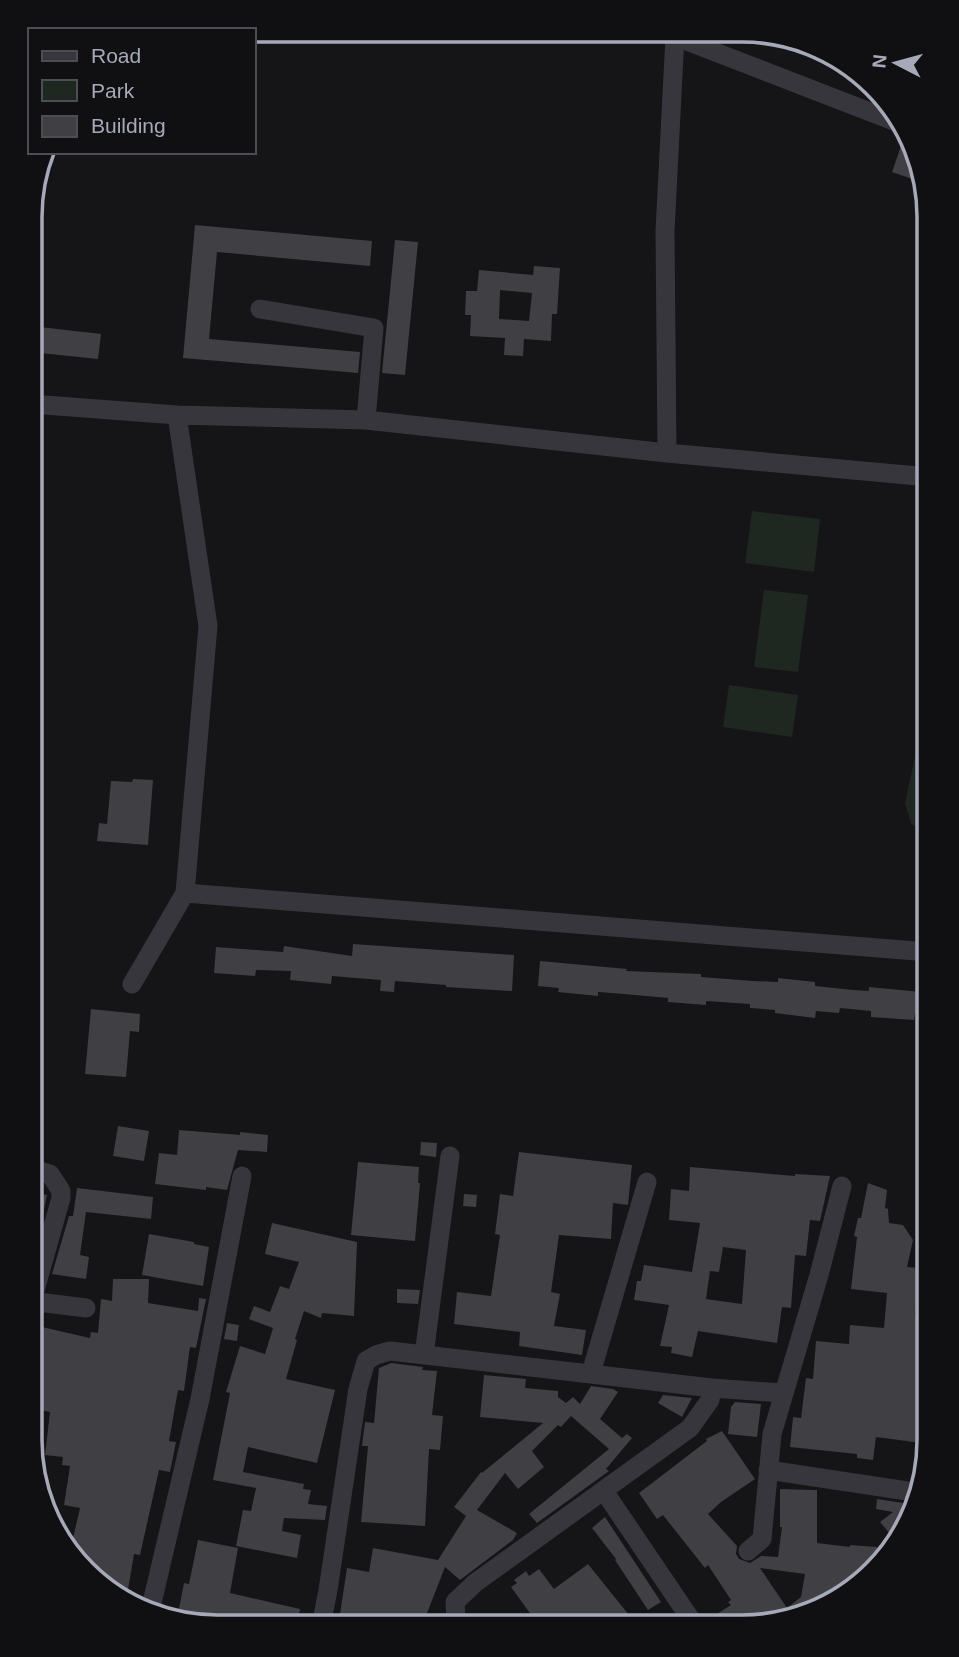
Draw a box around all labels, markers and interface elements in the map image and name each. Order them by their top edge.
legend [28,28,256,154]
north arrow [861,28,931,98]
text: Road [91,44,141,67]
text: N [868,53,891,69]
text: Park [91,79,135,102]
text: Building [91,114,166,137]

